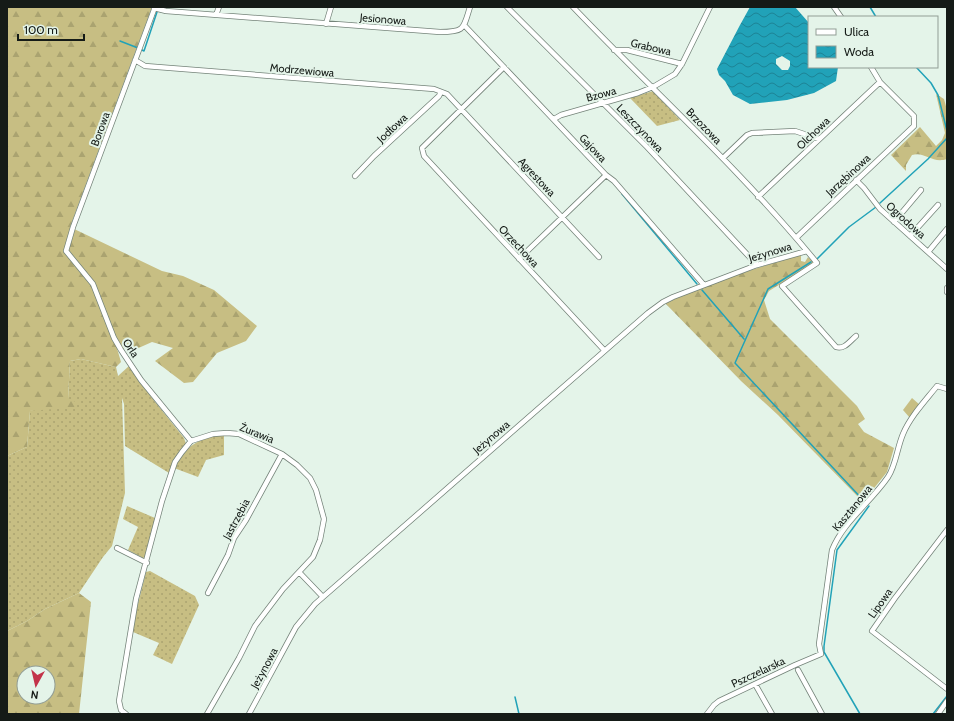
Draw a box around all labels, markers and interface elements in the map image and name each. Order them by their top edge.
street label: Jesionowa [358,10,408,28]
scale bar [18,16,84,42]
legend [808,16,938,68]
text: 100 m [24,22,58,37]
text: Ulica [844,24,869,39]
street label: Grabowa [629,36,673,59]
text: Woda [844,44,874,59]
street label: Modrzewiowa [269,60,336,80]
street label: Bzowa [584,83,618,105]
street label: Leszczynowa [614,101,667,156]
street label: Brzozowa [683,105,725,148]
street label: Borowa [87,109,113,148]
street label: Jodłowa [373,110,411,146]
street label: Olchowa [793,113,833,152]
street label: Gajowa [576,131,610,166]
street label: Jarzębinowa [822,150,874,200]
street label: Agrestowa [515,154,559,200]
street label: Ogrodowa [883,199,929,242]
street label: Orzechowa [496,222,543,271]
street label: Jeżynowa [746,239,794,265]
street label: Orla [120,336,143,361]
street label: Jeżynowa [469,417,513,457]
street label: Żurawia [238,420,277,446]
street label: Kasztanowa [829,481,875,534]
street label: Jastrzębia [219,496,253,543]
street label: Lipowa [865,585,896,621]
street label: Jeżynowa [247,644,281,692]
street label: Pszczelarska [729,653,788,691]
north arrow [16,665,56,705]
text: N [30,687,39,702]

